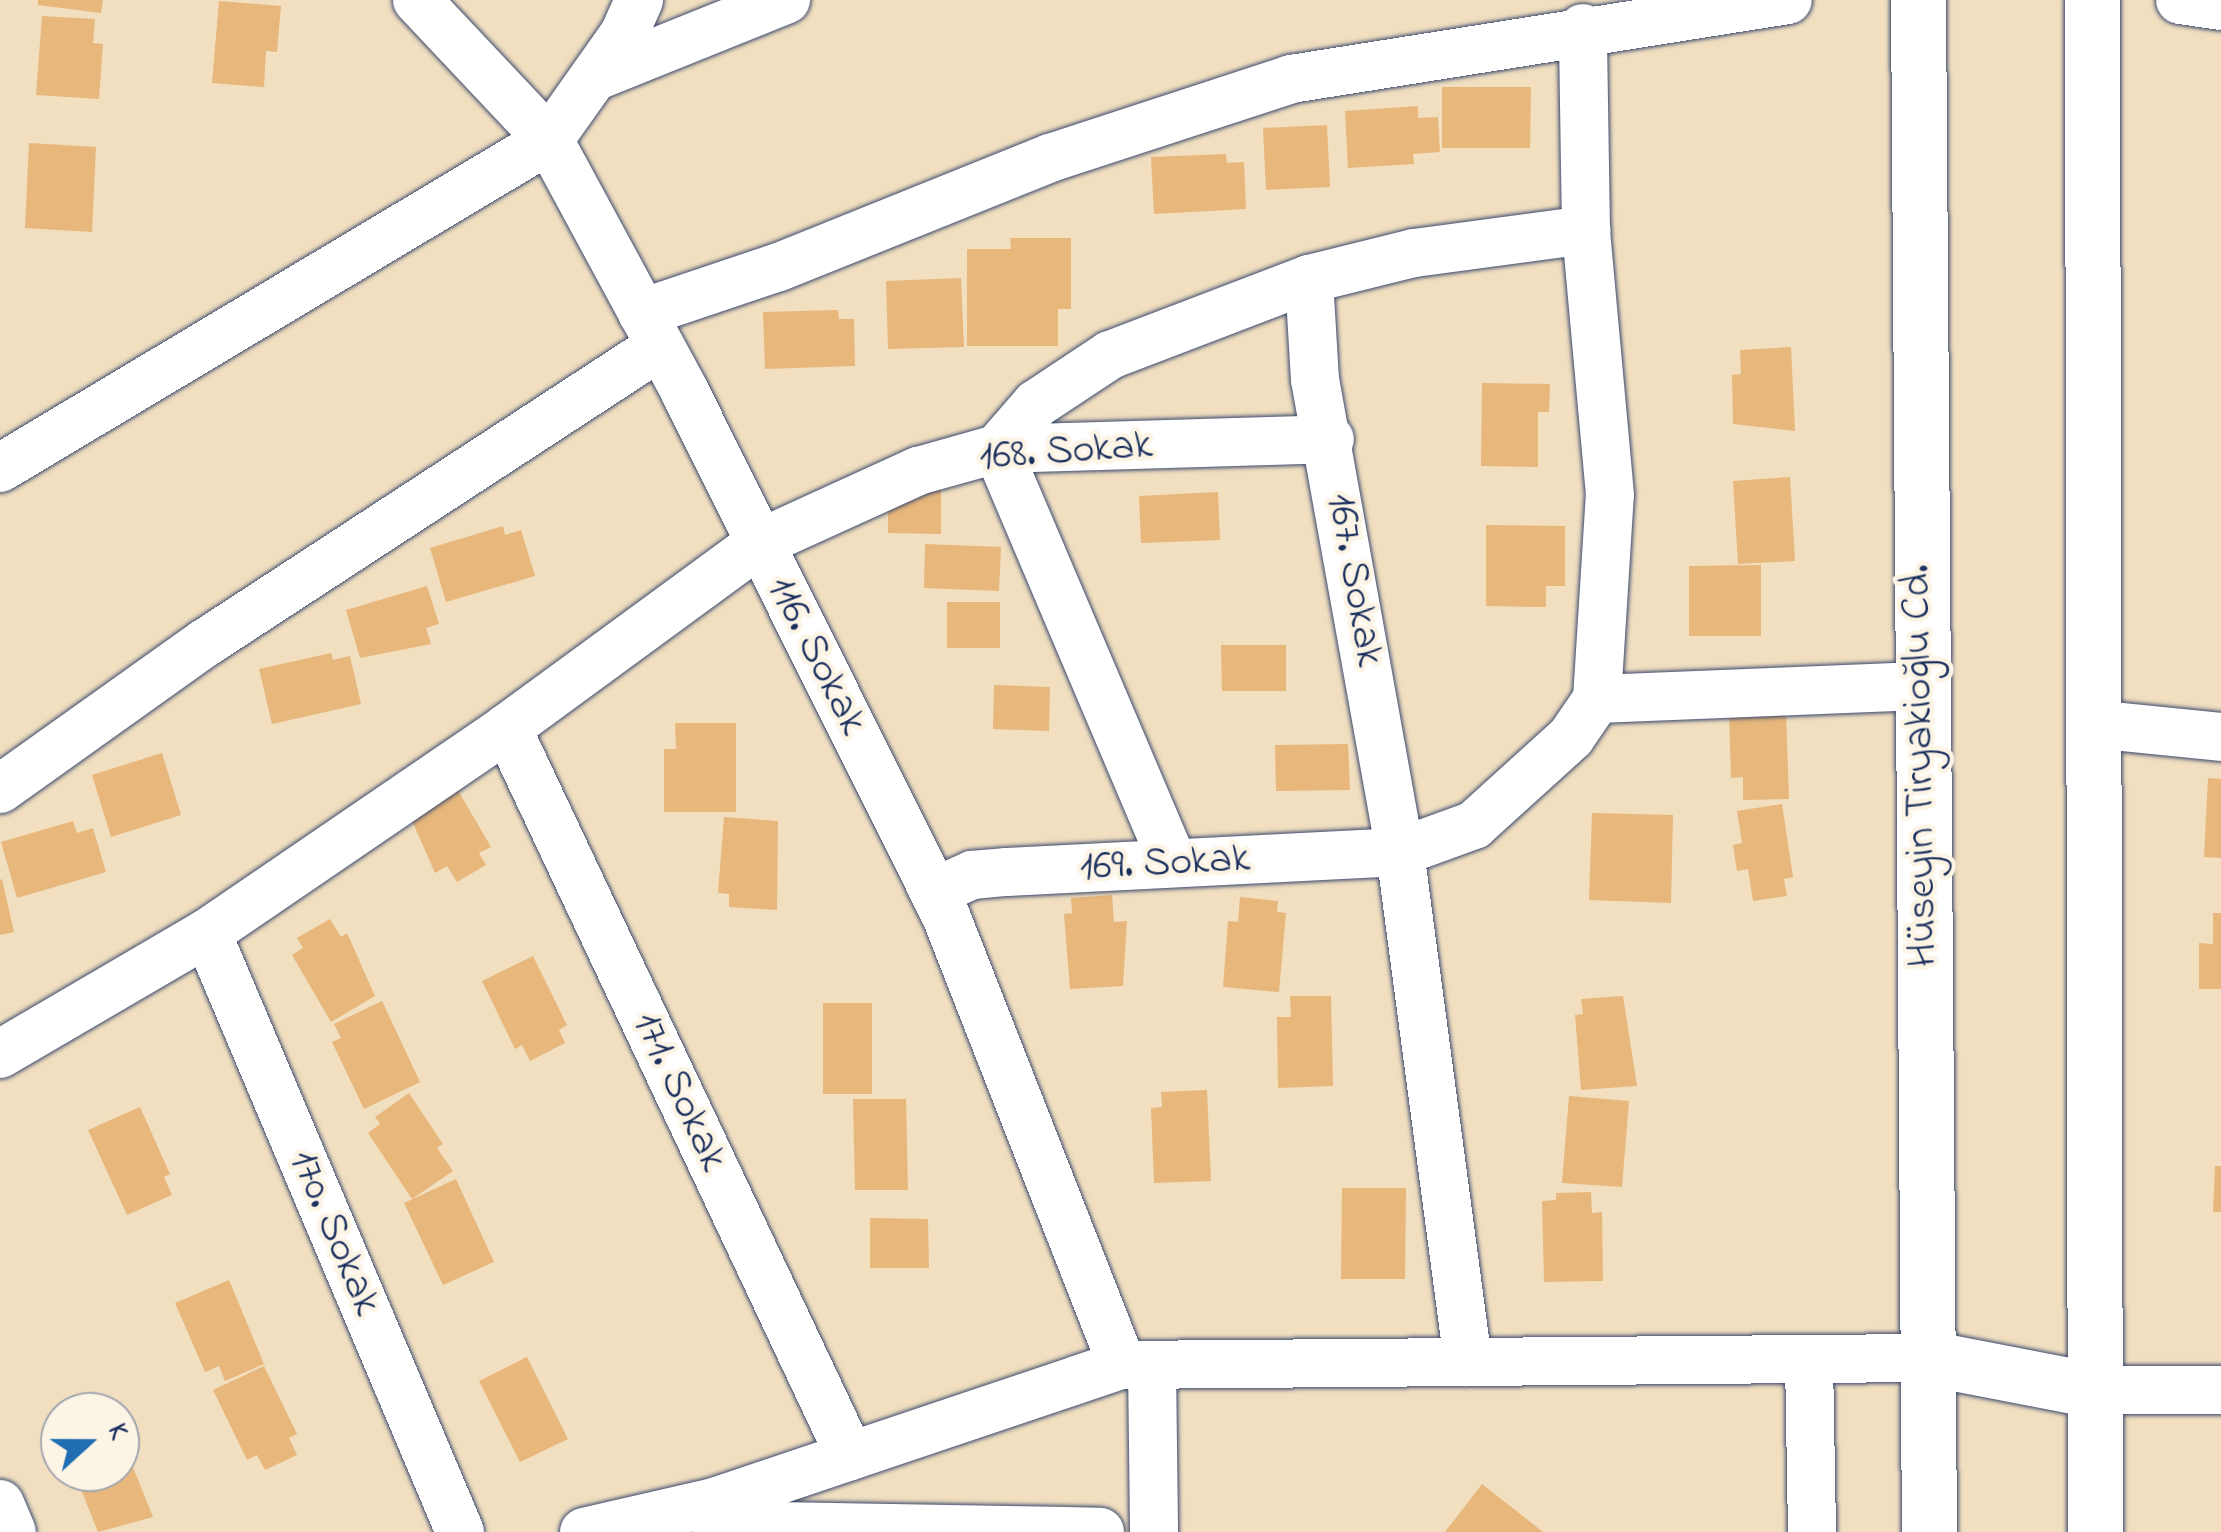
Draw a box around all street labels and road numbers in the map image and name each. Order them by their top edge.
street label: 168. Sokak [978,421,1154,483]
street label: 167. Sokak [1314,489,1394,671]
street label: Hüseyin Tiryakioğlu Cd. [1892,564,1950,968]
street label: 116. Sokak [755,568,877,744]
street label: 169. Sokak [1079,834,1251,894]
street label: 171. Sokak [620,1004,738,1180]
street label: 170. Sokak [277,1143,391,1323]

